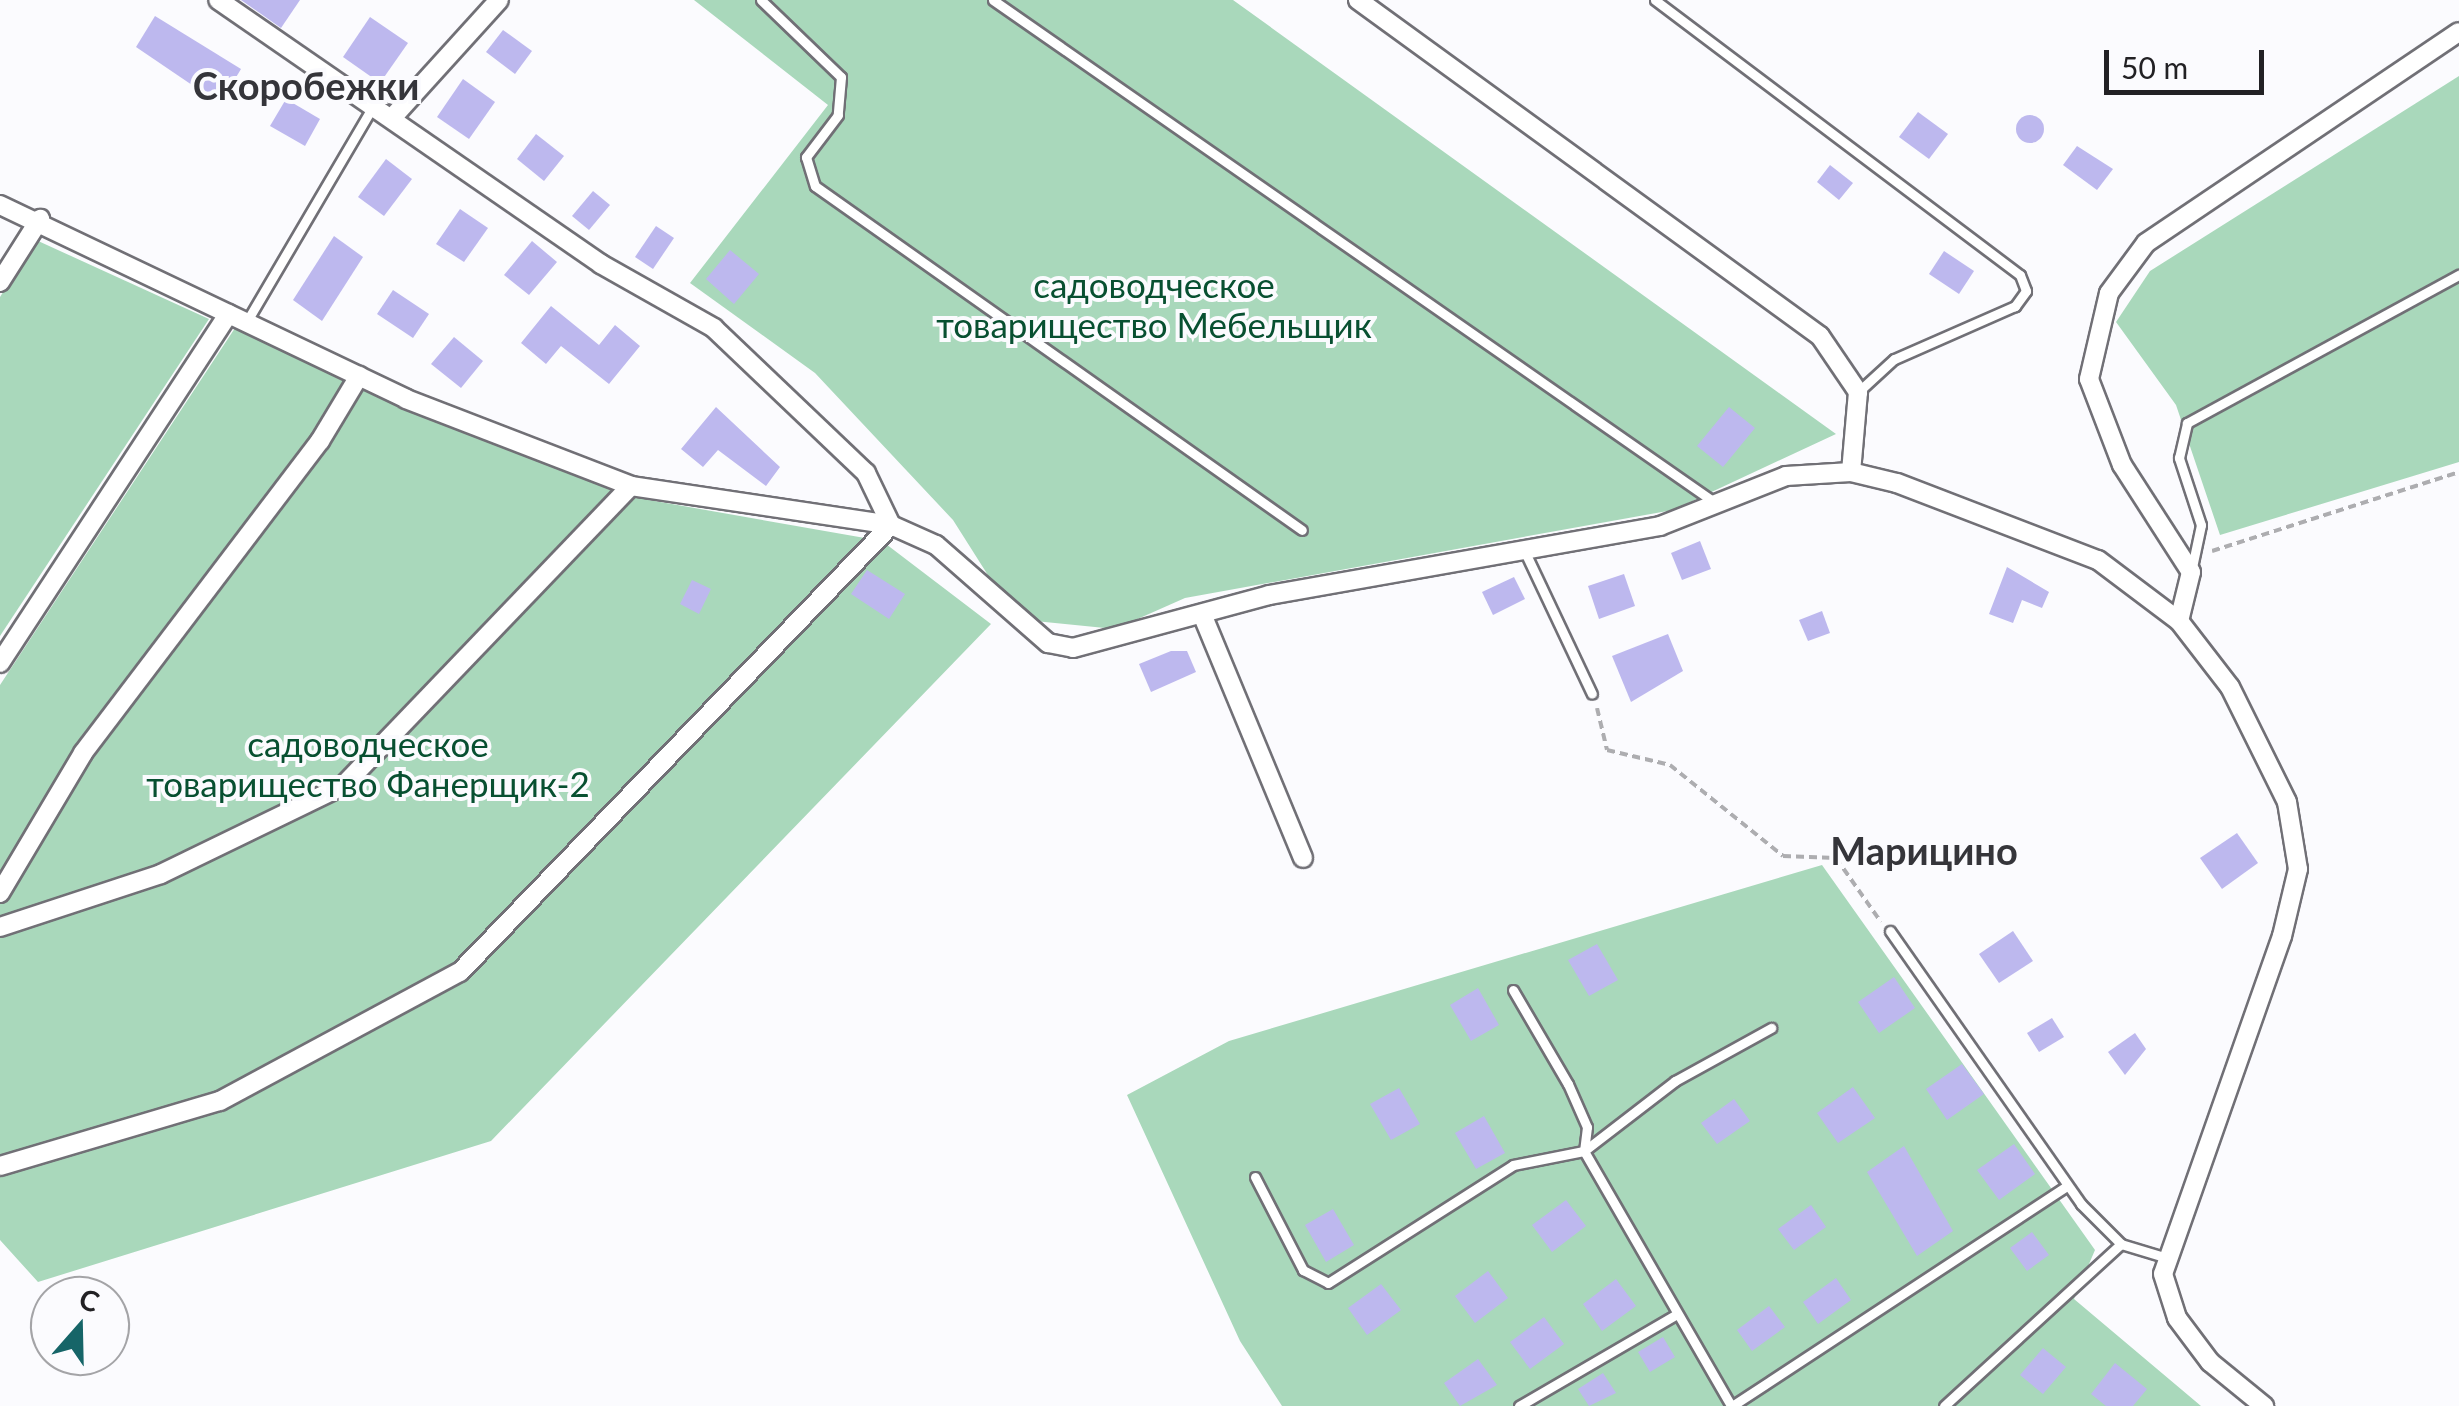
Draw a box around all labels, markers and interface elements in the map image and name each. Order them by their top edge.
scale bar [2109,30,2269,92]
text: 50 m [2121,49,2188,85]
district label: Скоробежки [193,63,419,109]
park label: садоводческое товарищество Мебельщик [936,263,1372,345]
park label: садоводческое товарищество Фанерщик-2 [146,722,590,804]
district label: Марицино [1830,828,2018,874]
north arrow [30,1276,130,1376]
text: С [75,1281,104,1319]

